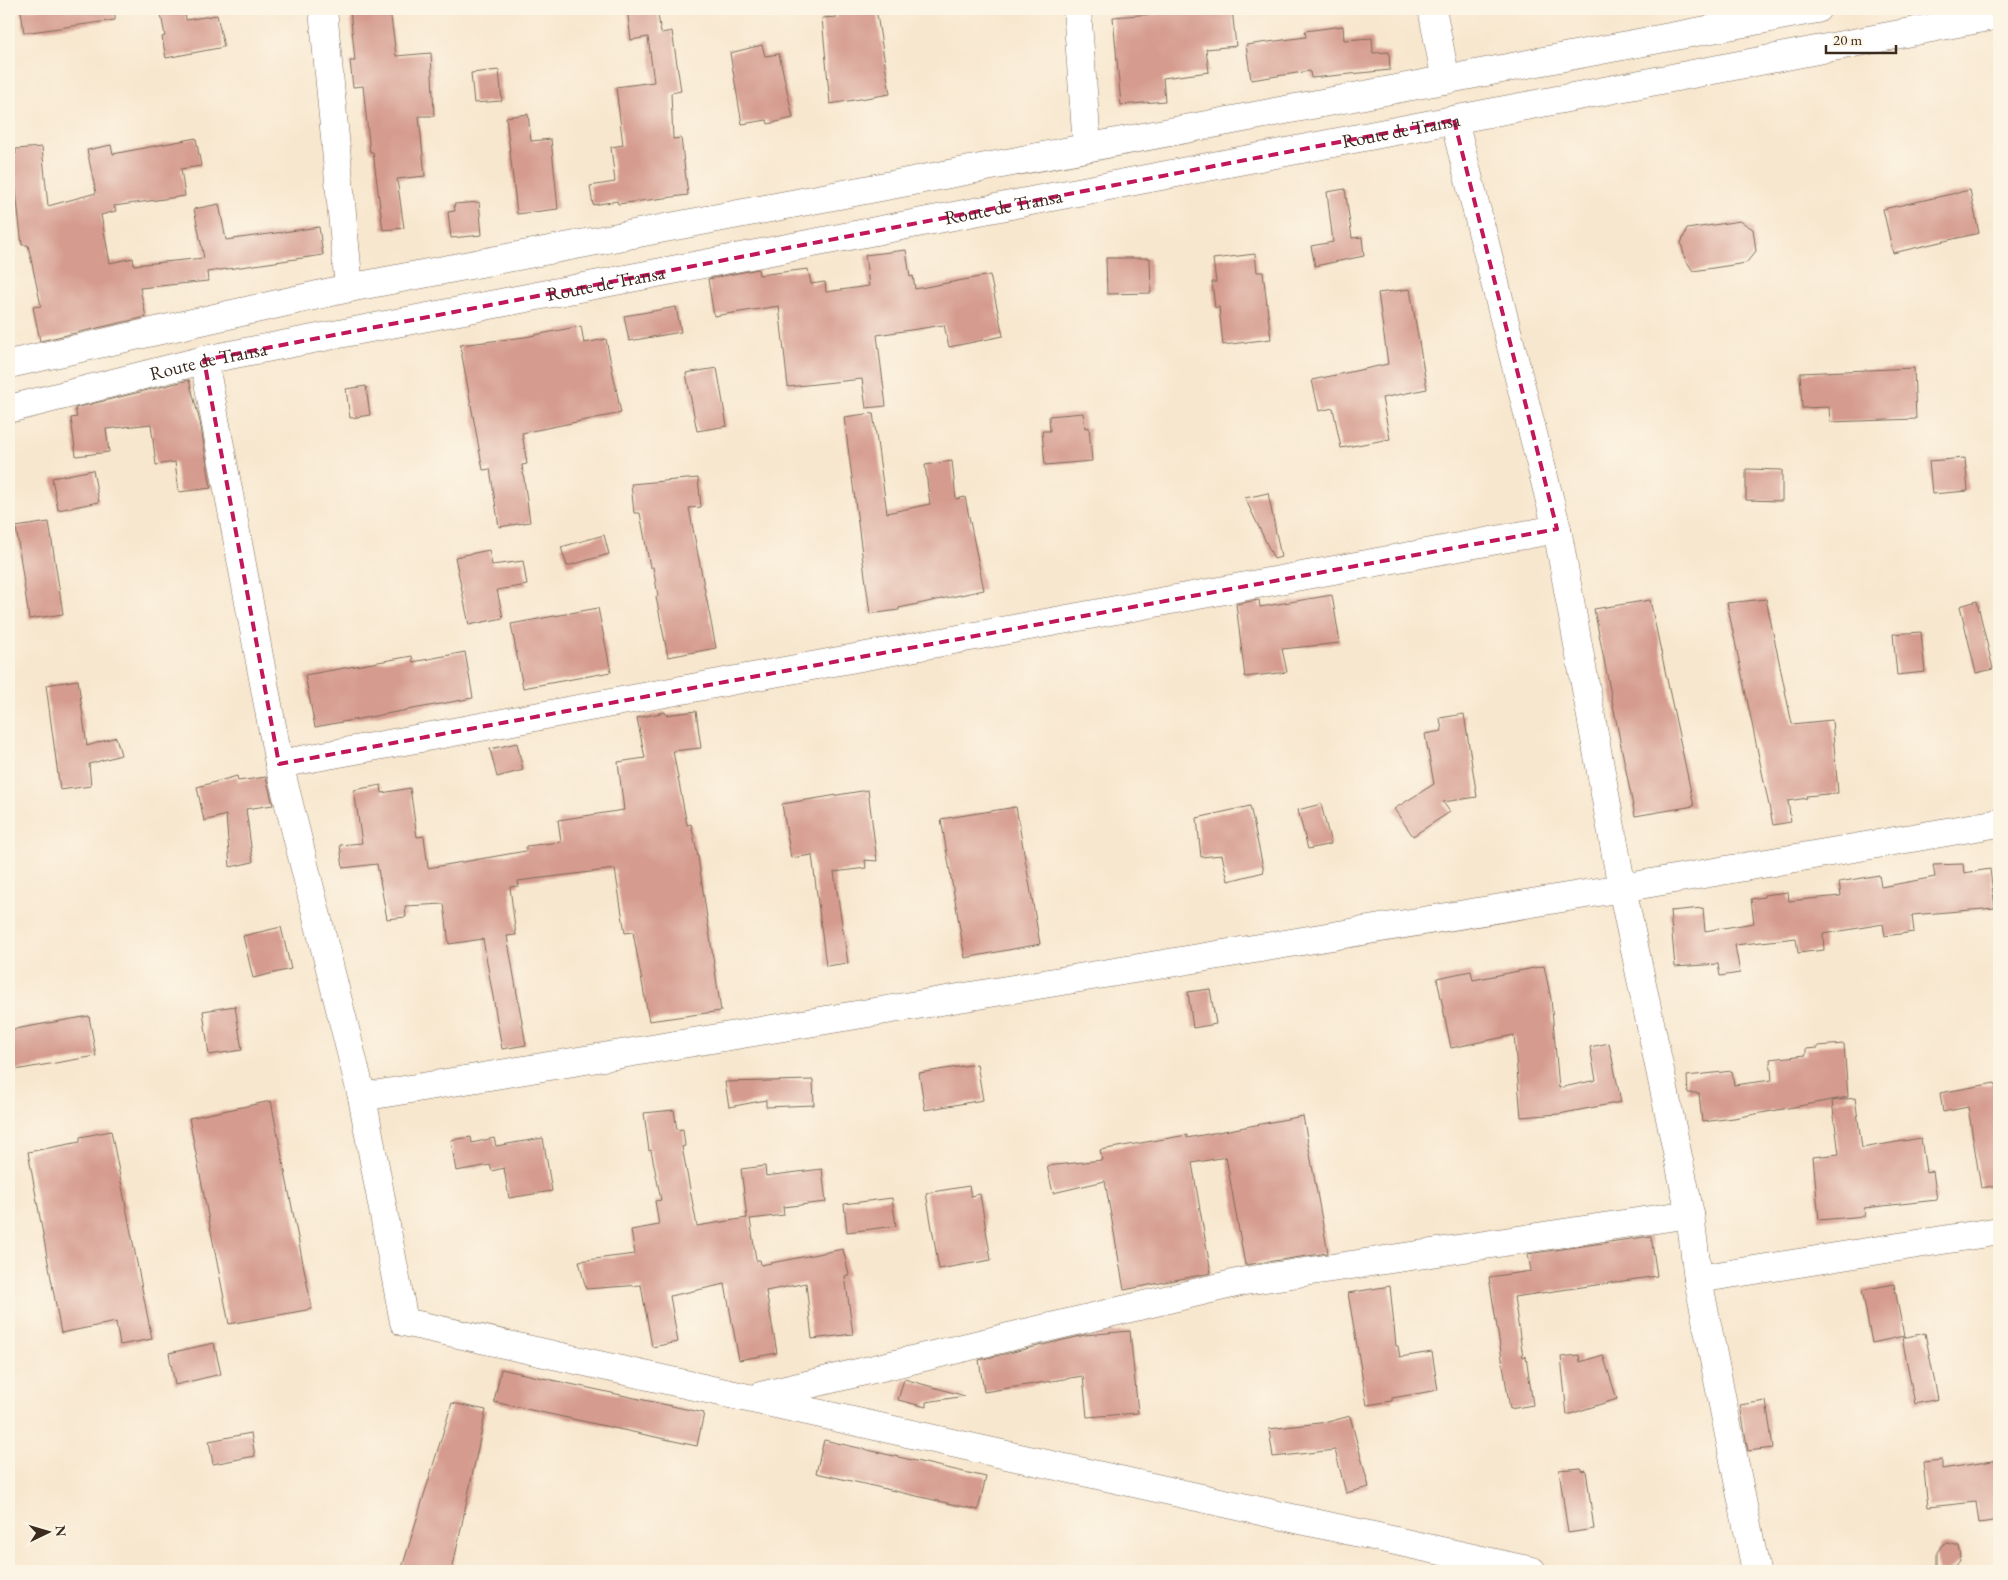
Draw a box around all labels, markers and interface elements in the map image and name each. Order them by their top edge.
scale bar [1826,22,1896,54]
text: 20 m [1833,30,1862,49]
street label: Route de Transa [1340,106,1463,153]
street label: Route de Transa [942,183,1065,230]
street label: Route de Transa [544,259,667,306]
street label: Route de Transa [147,336,269,386]
north arrow [22,1508,72,1558]
text: N [51,1524,70,1538]

